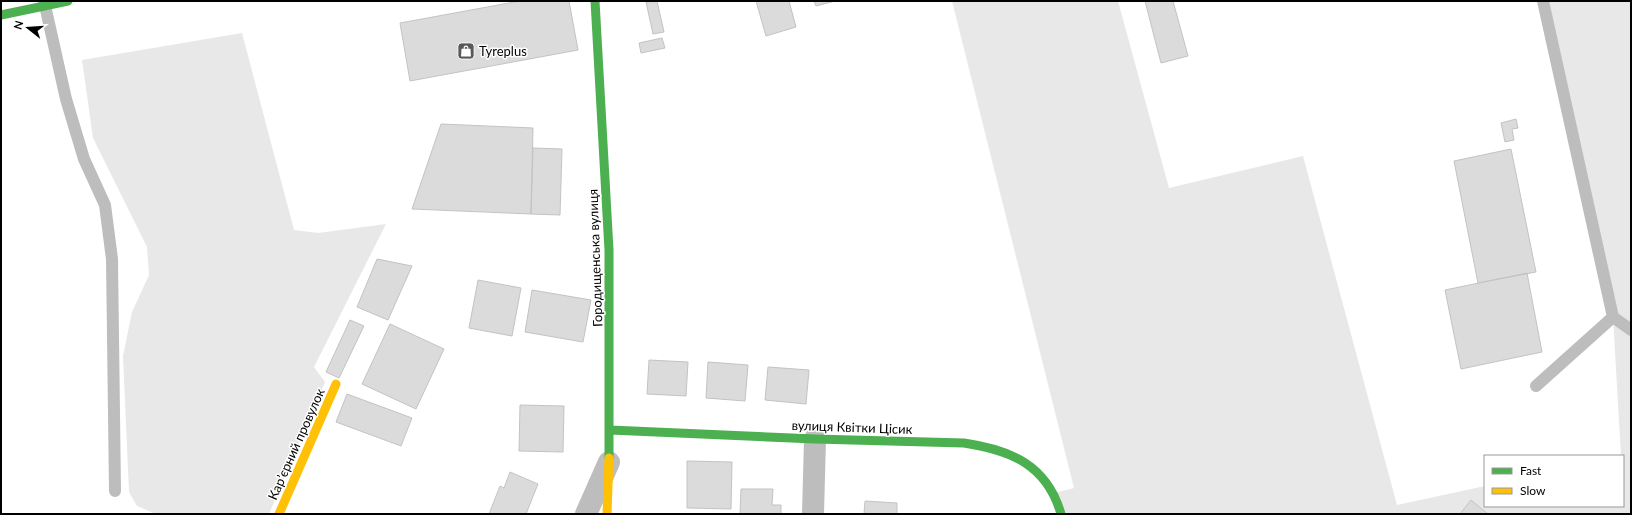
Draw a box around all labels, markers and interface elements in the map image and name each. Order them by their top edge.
north arrow [8,8,48,48]
text: N [11,19,25,31]
shop icon: Tyreplus [456,41,476,61]
place label: Tyreplus [479,43,527,59]
street label: Городищенська вулиця [585,189,605,327]
street label: Карʼєрний провулок [264,386,328,502]
street label: вулиця Квітки Цісик [791,417,913,437]
legend [1484,455,1624,507]
text: Fast [1520,463,1542,478]
text: Slow [1520,483,1546,498]

